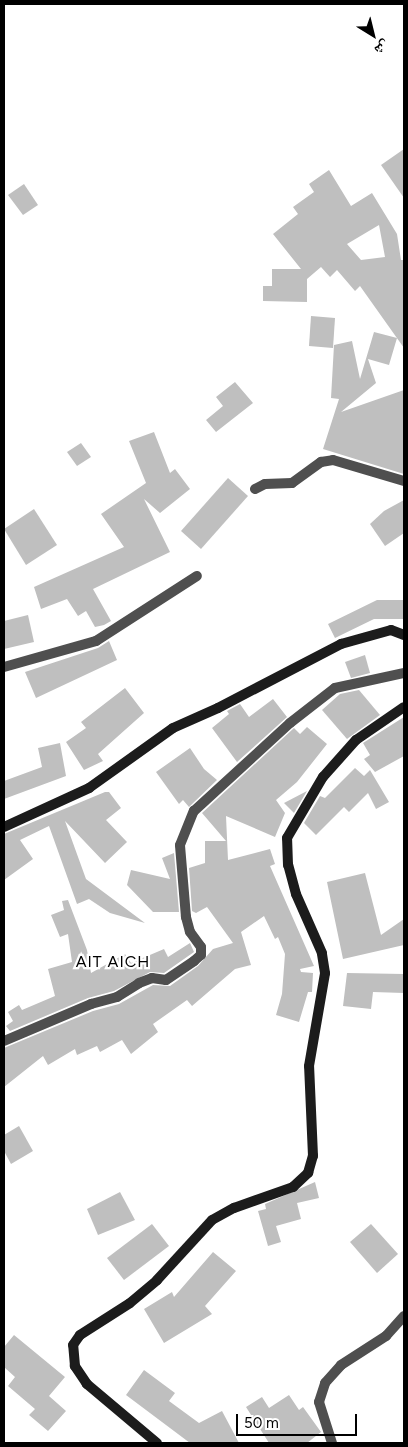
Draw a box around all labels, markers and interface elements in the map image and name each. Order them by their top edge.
north arrow [348,10,398,60]
text: ش [371,36,393,59]
district label: AIT AICH [75,952,151,972]
scale bar [238,1404,359,1436]
text: 50 m [244,1414,279,1432]

